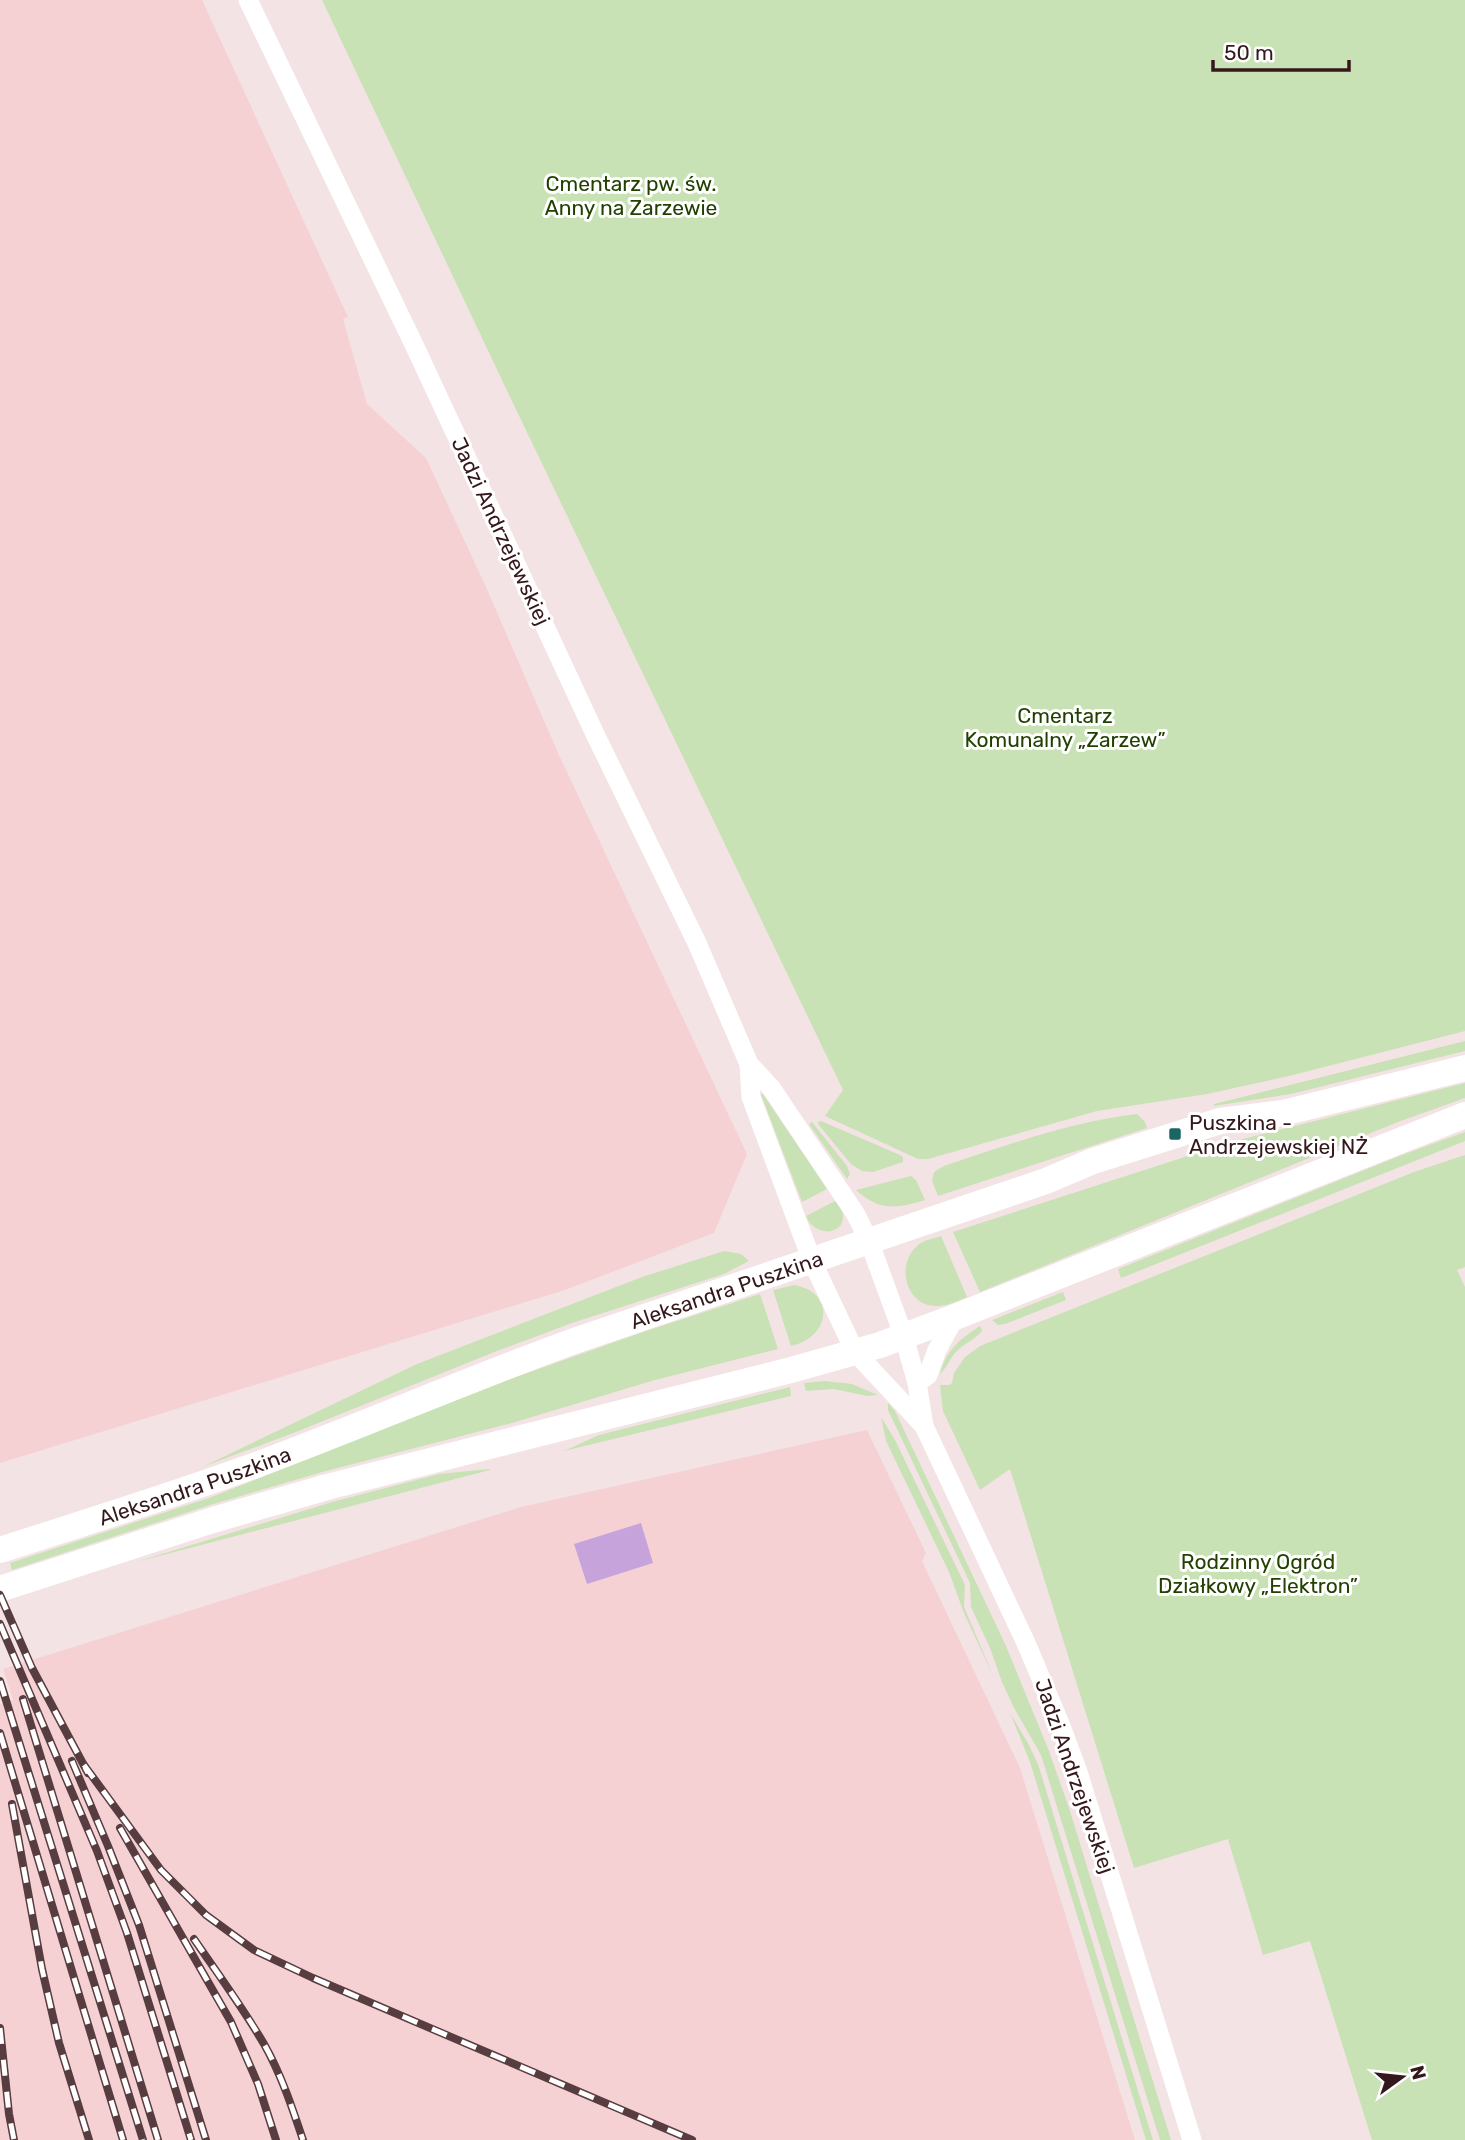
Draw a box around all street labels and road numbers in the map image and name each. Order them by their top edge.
street label: Jadzi Andrzejewskiej [446,433,556,629]
street label: Aleksandra Puszkina [627,1245,826,1334]
street label: Aleksandra Puszkina [95,1441,294,1530]
street label: Jadzi Andrzejewskiej [1030,1675,1120,1877]

